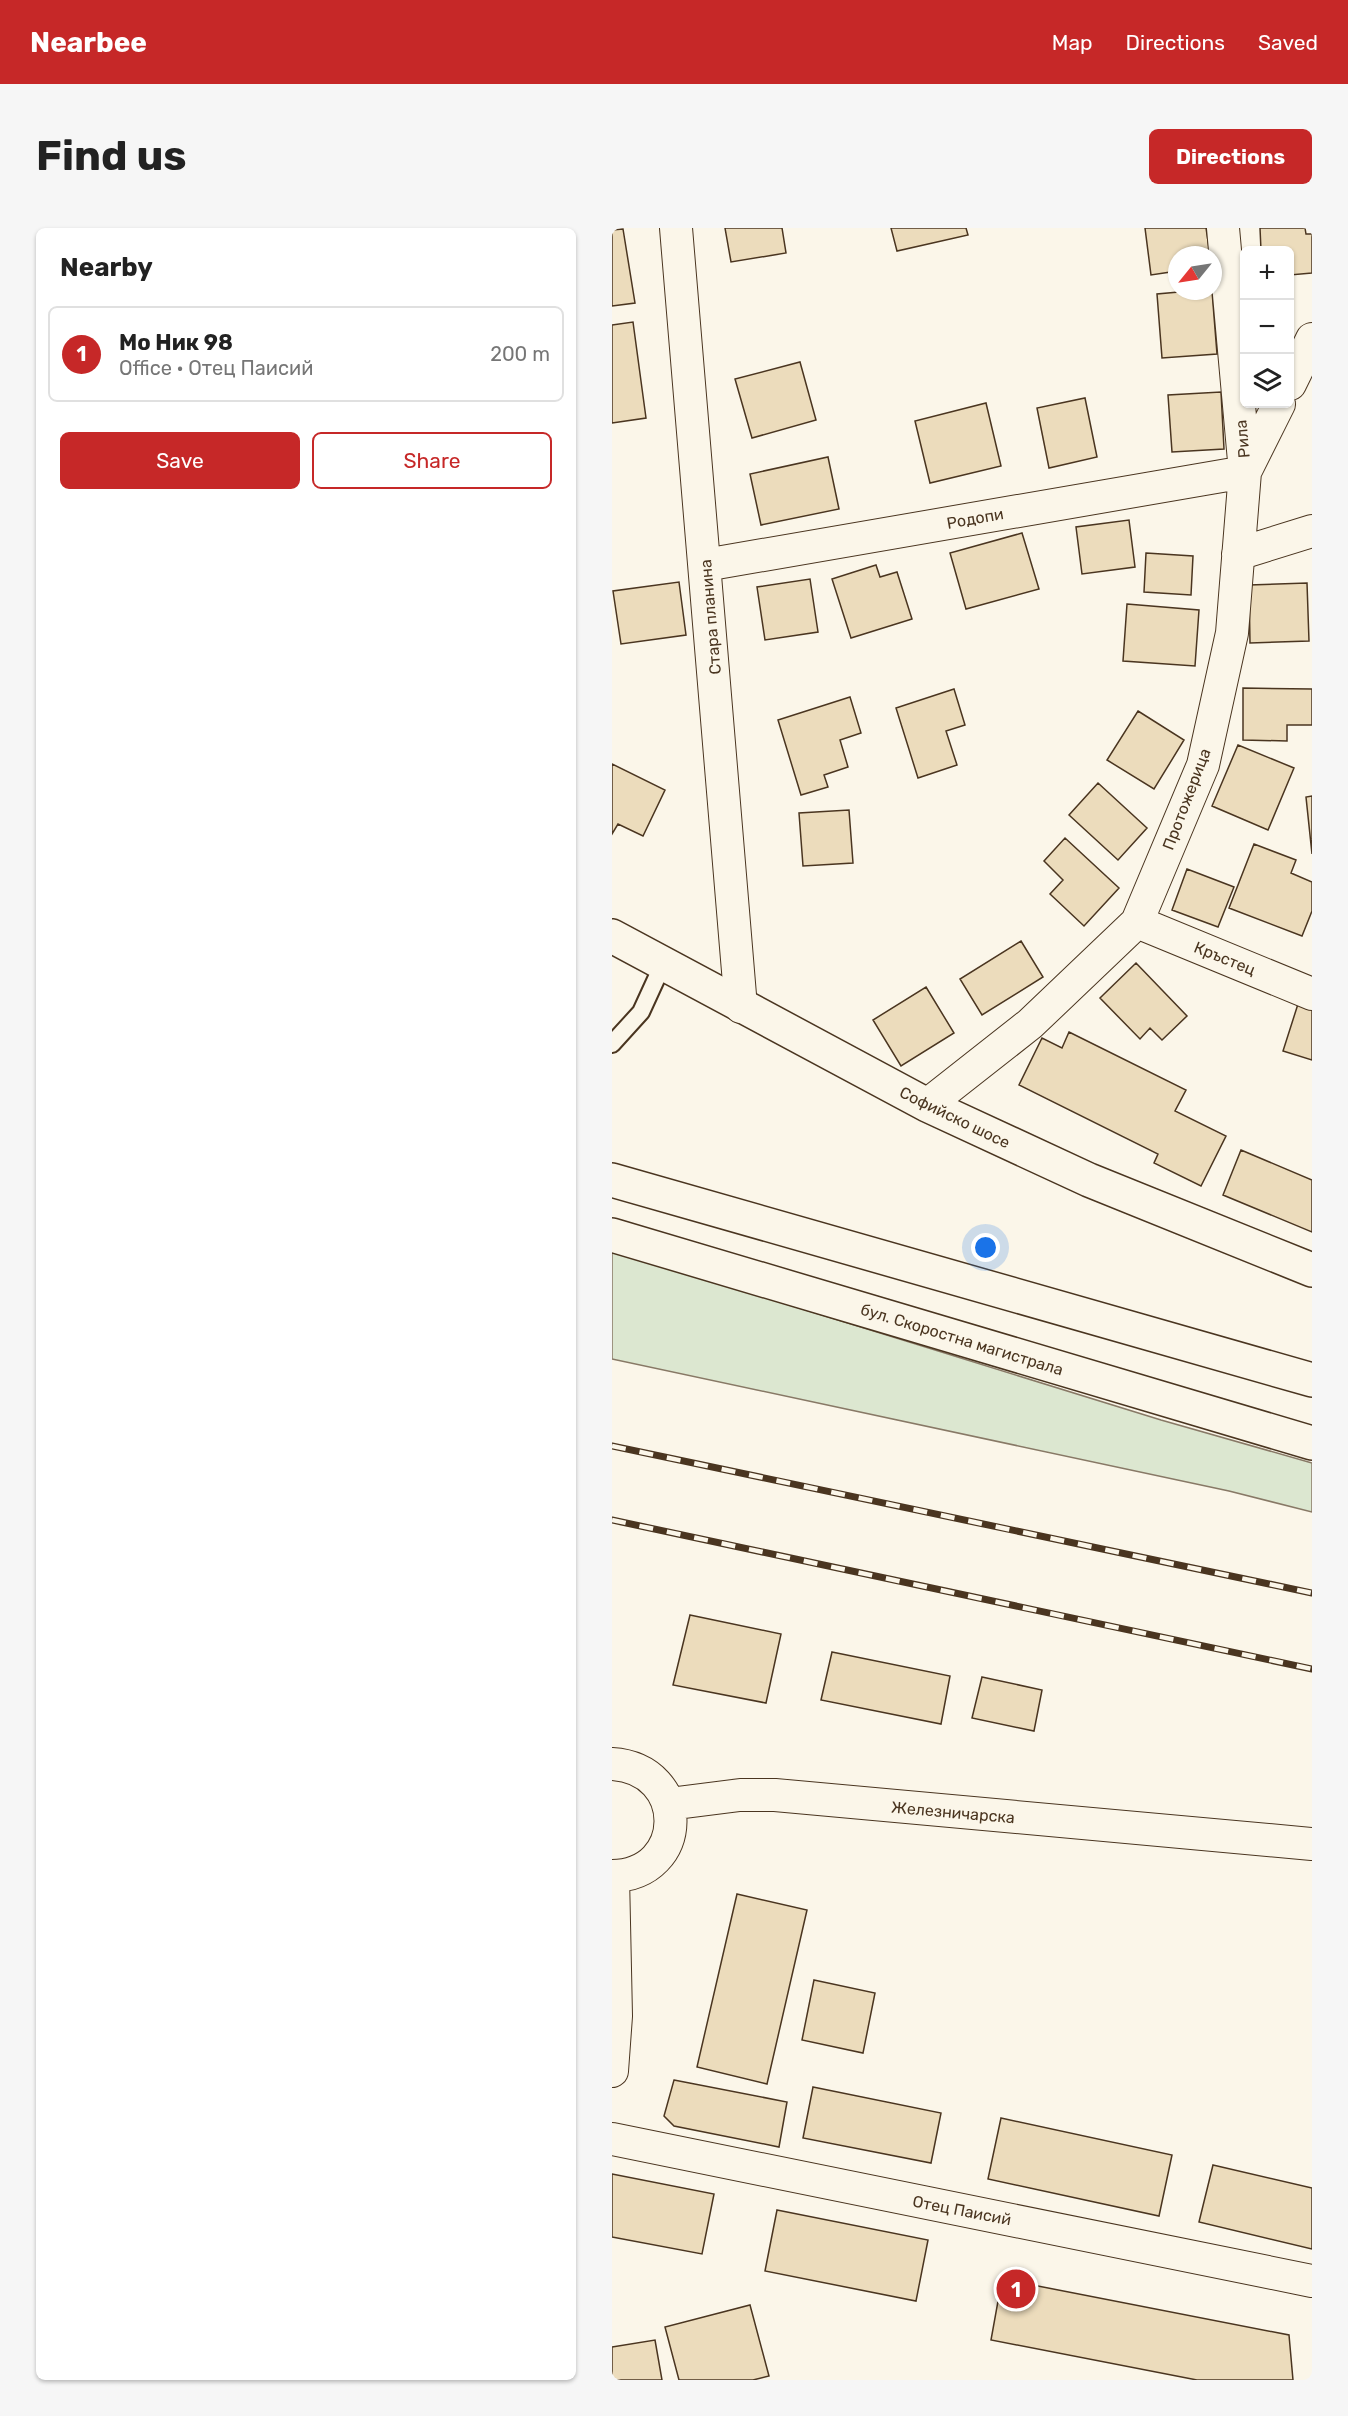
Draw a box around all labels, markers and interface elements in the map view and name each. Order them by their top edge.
text: Nearbee [30,26,147,59]
text: Map [1052,30,1093,55]
text: Directions [1126,30,1225,55]
text: Saved [1258,30,1318,55]
button: Directions [1149,129,1312,184]
text: Find us [36,131,187,181]
north arrow [1168,246,1222,300]
map controls [1240,246,1294,408]
button: + [1240,246,1294,300]
text: Nearby [60,252,153,283]
button: − [1240,300,1294,354]
text: Мо Ник 98 [119,329,233,356]
text: 1 [77,342,86,366]
text: 200 m [490,342,550,366]
button: layers [1240,354,1294,408]
text: Office · Отец Паисий [119,356,313,380]
street label: Рила [1231,419,1254,459]
button: Save [60,432,300,489]
button: Share [312,432,552,489]
street label: Родопи [945,504,1005,533]
street label: Стара планина [696,559,725,675]
street label: Протожерица [1158,746,1215,853]
street label: Кръстец [1191,938,1259,979]
street label: Софийско шосе [896,1082,1013,1152]
your location [971,1233,1000,1262]
street label: бул. Скоростна магистрала [858,1300,1065,1379]
street label: Железничарска [890,1798,1016,1827]
street label: Отец Паисий [911,2192,1013,2229]
pin: 1 [996,2266,1036,2312]

